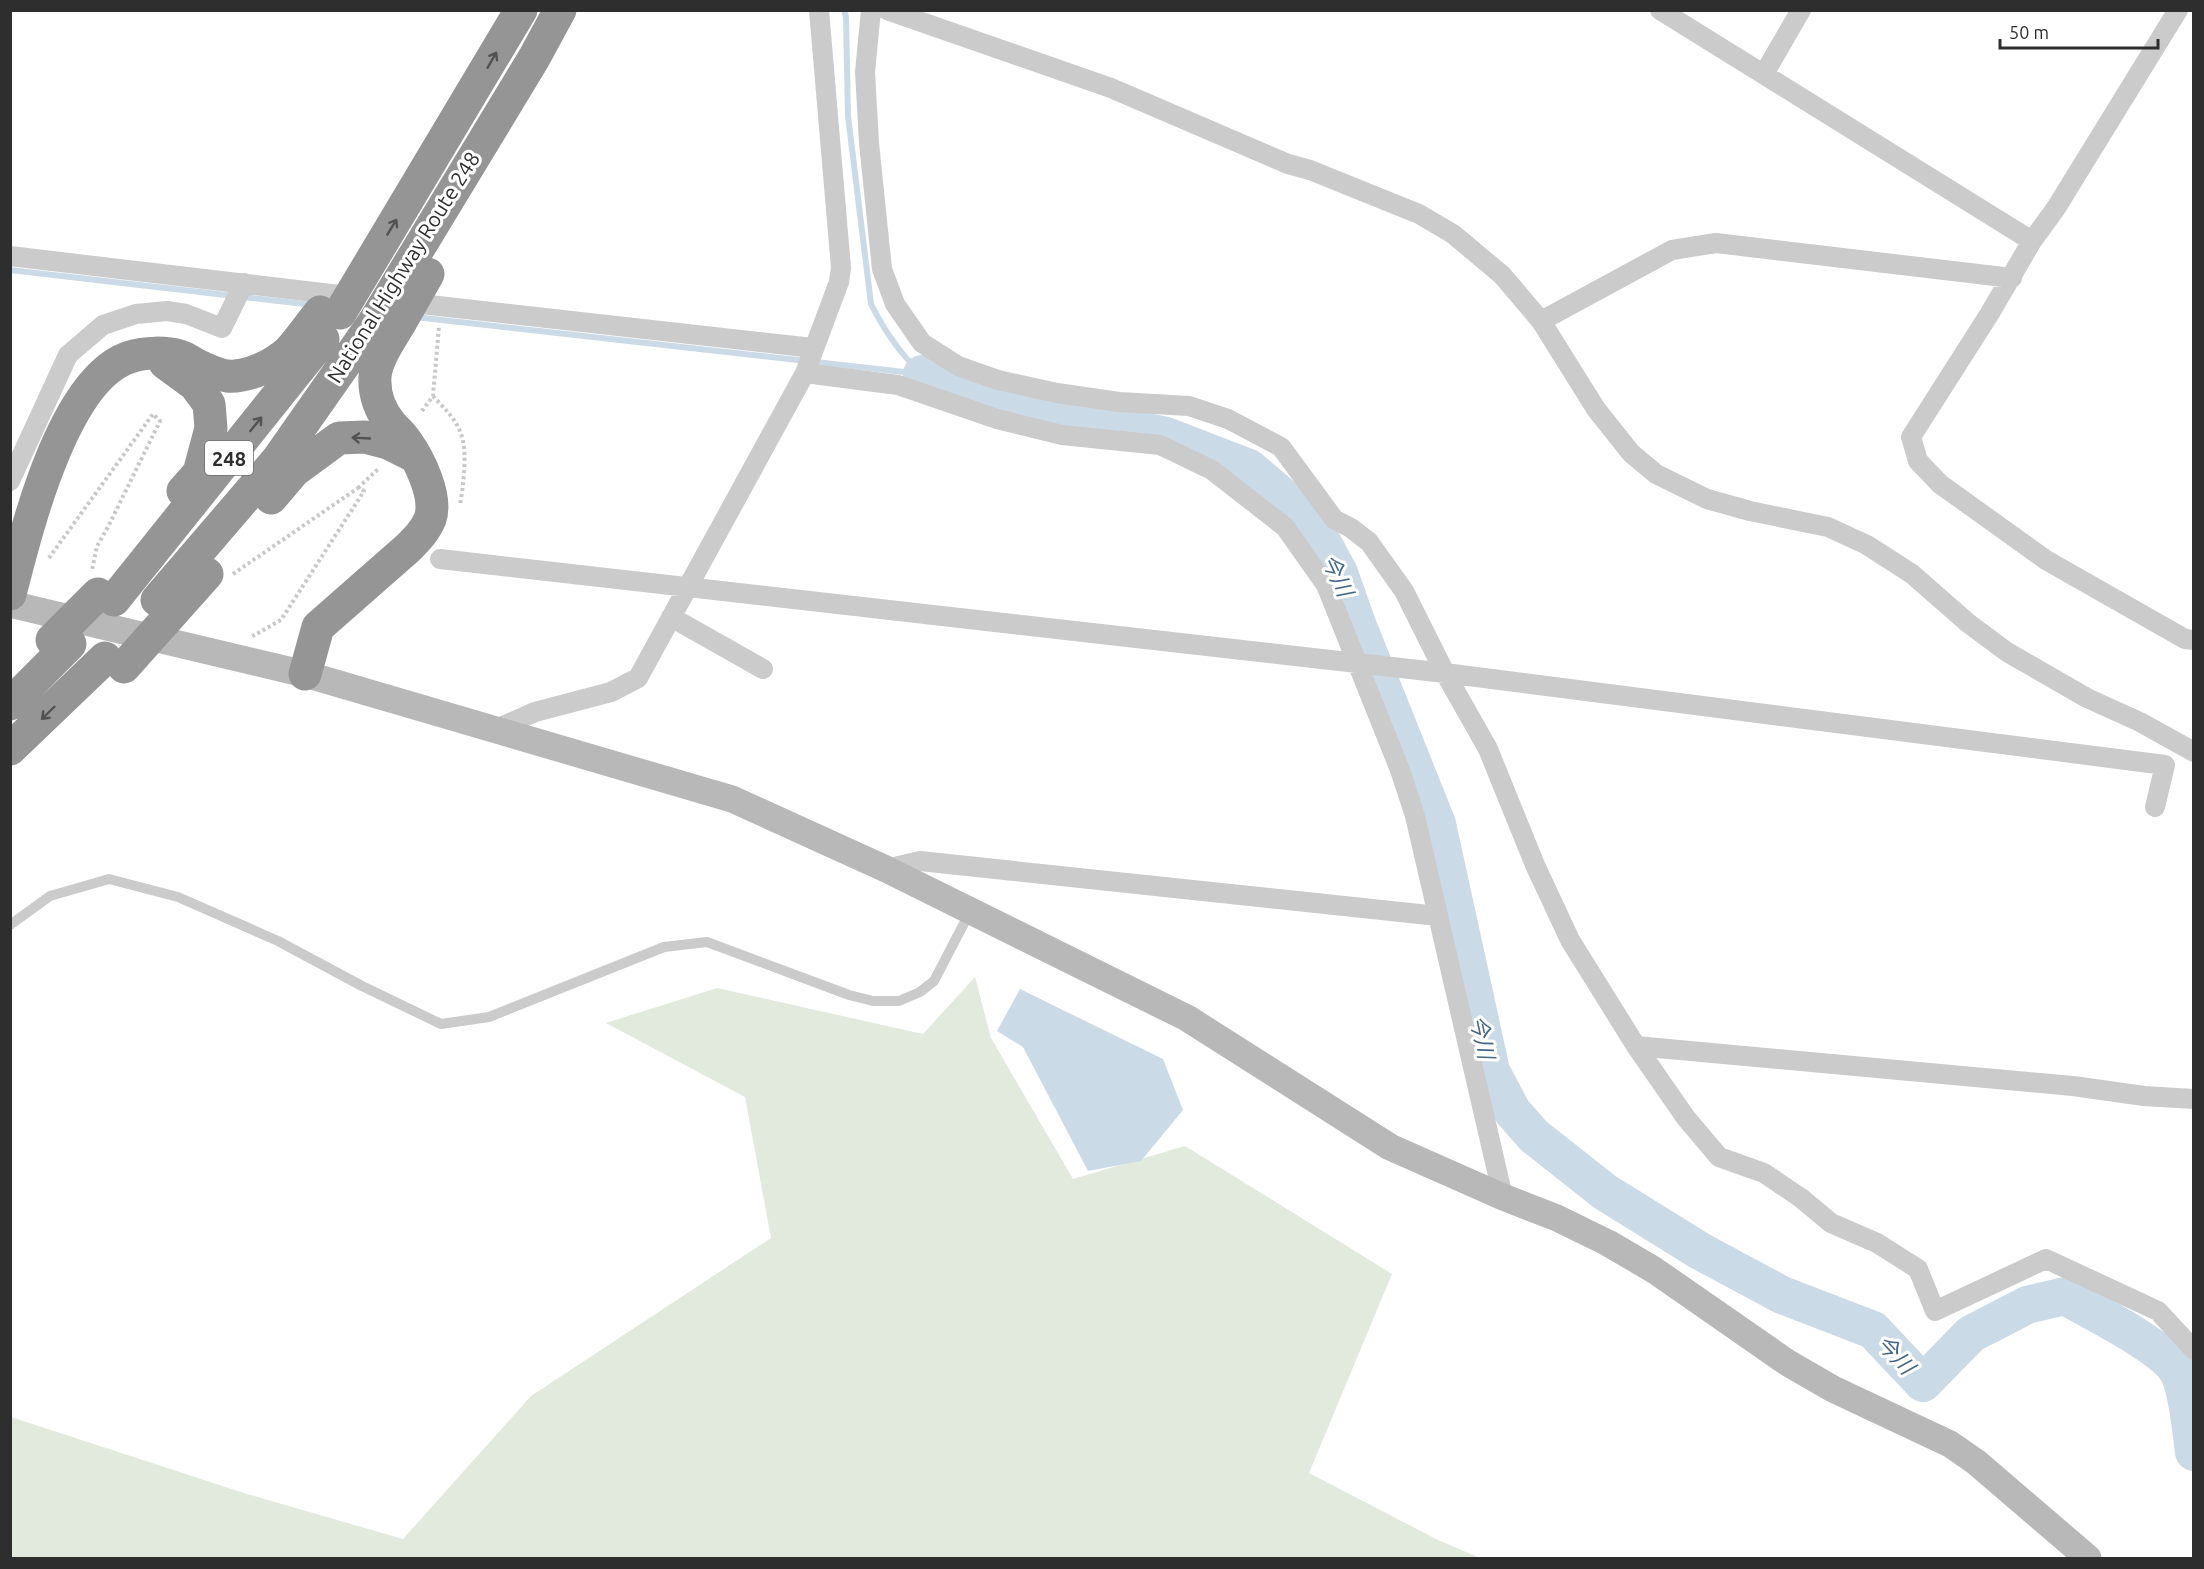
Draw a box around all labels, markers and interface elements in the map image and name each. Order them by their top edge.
scale bar [2000,12,2158,50]
text: 50 m [2009,22,2049,42]
one-way arrow [486,52,498,69]
street label: National Highway Route 248 [322,147,484,387]
one-way arrow [386,219,398,236]
one-way arrow [250,416,263,432]
one-way arrow [352,433,371,444]
road number: 248 [205,441,253,475]
water label: 今川 [1317,550,1359,602]
one-way arrow [41,706,56,720]
water label: 今川 [1466,1013,1500,1063]
water label: 今川 [1872,1329,1922,1380]

